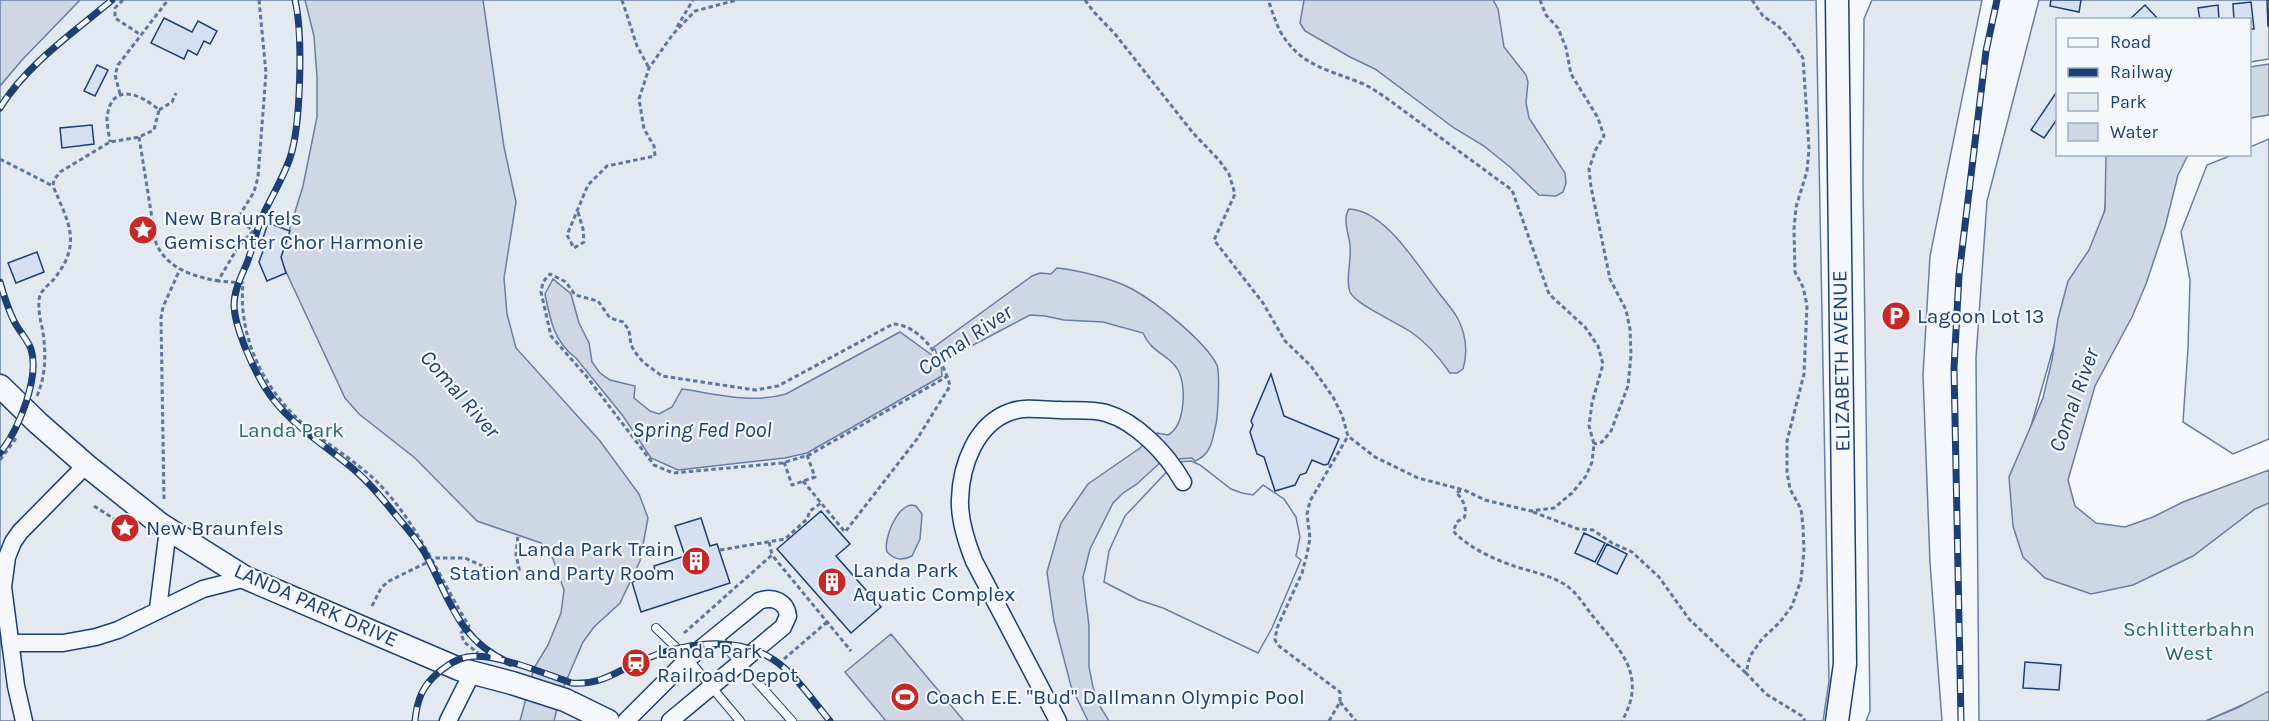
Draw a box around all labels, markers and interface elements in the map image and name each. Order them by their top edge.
legend [2056,18,2251,156]
text: Road [2110,31,2151,53]
text: Railway [2110,61,2173,83]
text: Park [2110,91,2147,113]
text: Water [2110,121,2158,143]
place label: New Braunfels Gemischter Chor Harmonie [164,206,424,254]
place icon: New Braunfels Gemischter Chor Harmonie [127,214,159,246]
street label: ELIZABETH AVENUE [1827,270,1855,452]
water label: Comal River [913,298,1018,381]
parking icon: Lagoon Lot 13 [1880,300,1912,332]
place label: Lagoon Lot 13 [1917,304,2044,328]
water label: Comal River [2043,343,2105,455]
water label: Comal River [415,345,506,445]
water label: Spring Fed Pool [632,417,772,443]
park label: Landa Park [238,418,344,442]
place icon: New Braunfels [109,512,141,544]
place label: New Braunfels [146,516,284,540]
place label: Landa Park Train Station and Party Room [449,537,675,585]
building icon: Landa Park Train Station and Party Room [680,545,712,577]
street label: LANDA PARK DRIVE [230,558,402,652]
place label: Landa Park Aquatic Complex [853,558,1016,606]
building icon: Landa Park Aquatic Complex [816,566,848,598]
park label: Schlitterbahn West [2123,617,2255,665]
place label: Landa Park Railroad Depot [657,639,798,687]
station icon: Landa Park Railroad Depot [620,647,652,679]
sports icon: Coach E.E. "Bud" Dallmann Olympic Pool [889,681,921,713]
place label: Coach E.E. "Bud" Dallmann Olympic Pool [926,685,1305,709]

